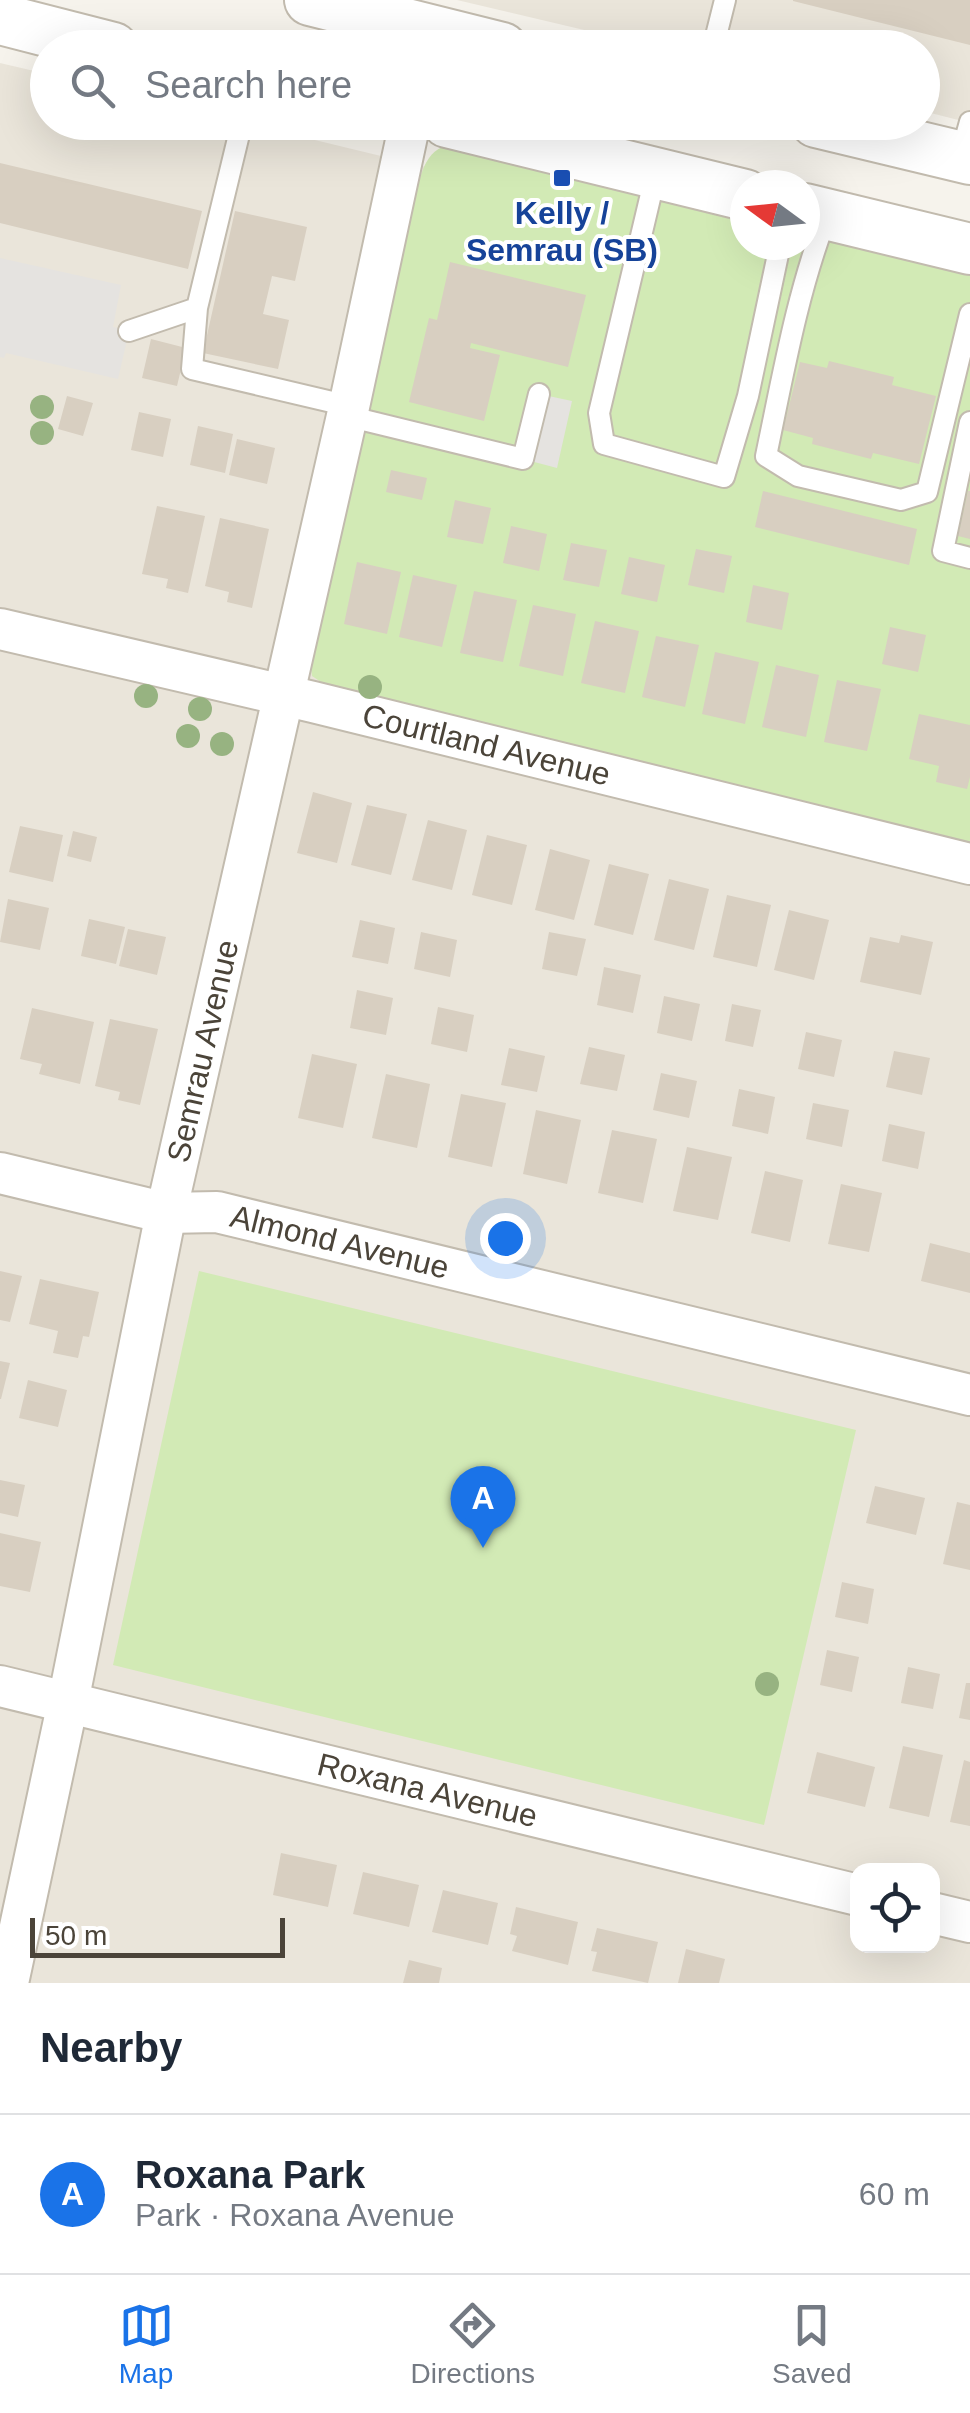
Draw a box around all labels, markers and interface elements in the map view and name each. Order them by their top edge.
search box [30,30,940,140]
icon: search [65,58,120,113]
text: Search here [145,64,352,106]
marker: Kelly / Semrau (SB) [551,167,573,189]
north arrow [730,170,820,260]
place label: Kelly / Semrau (SB) [466,195,658,268]
street label: Courtland Avenue [359,697,614,793]
street label: Semrau Avenue [160,936,245,1166]
street label: Almond Avenue [227,1198,453,1286]
your location [480,1213,531,1264]
pin: A [450,1466,516,1548]
street label: Roxana Avenue [314,1746,541,1834]
map controls [850,1863,940,1953]
button: locate [850,1863,940,1953]
scale bar [30,1913,285,1958]
text: 50 m [45,1920,107,1951]
text: Nearby [40,2024,182,2071]
text: Roxana Park [135,2154,365,2196]
text: A [61,2176,84,2212]
text: 60 m [859,2176,930,2212]
text: Park · Roxana Avenue [135,2197,455,2233]
tab: Map [119,2298,174,2390]
tab: Directions [411,2298,535,2390]
tab: Saved [772,2298,851,2390]

